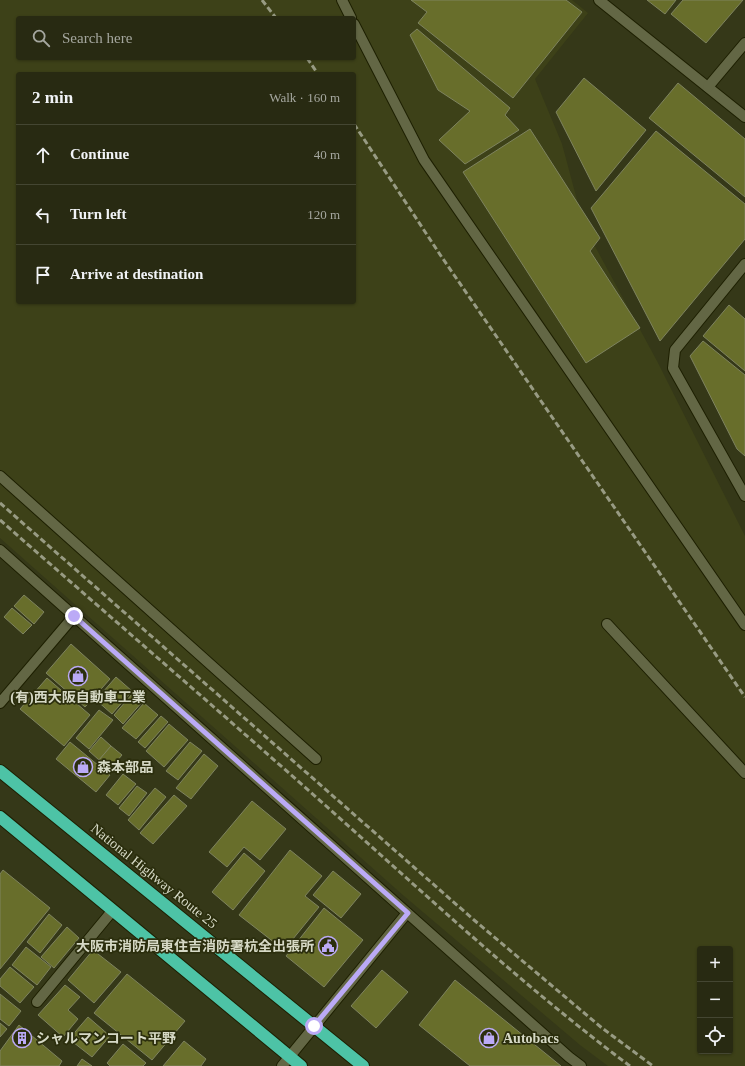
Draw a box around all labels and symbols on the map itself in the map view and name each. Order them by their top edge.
route end [65,607,83,625]
shop icon: (有)西大阪自動車工業 [67,665,89,687]
place label: (有)西大阪自動車工業 [10,690,146,706]
shop icon: 森本部品 [72,756,94,778]
place label: 森本部品 [97,760,153,775]
street label: National Highway Route 25 [88,821,220,931]
public building icon: 大阪市消防局東住吉消防署杭全出張所 [317,935,339,957]
place label: 大阪市消防局東住吉消防署杭全出張所 [76,938,314,954]
route start [305,1017,323,1035]
building icon: シャルマンコート平野 [11,1027,33,1049]
shop icon: Autobacs [478,1027,500,1049]
place label: シャルマンコート平野 [36,1031,176,1046]
place label: Autobacs [503,1031,560,1046]

